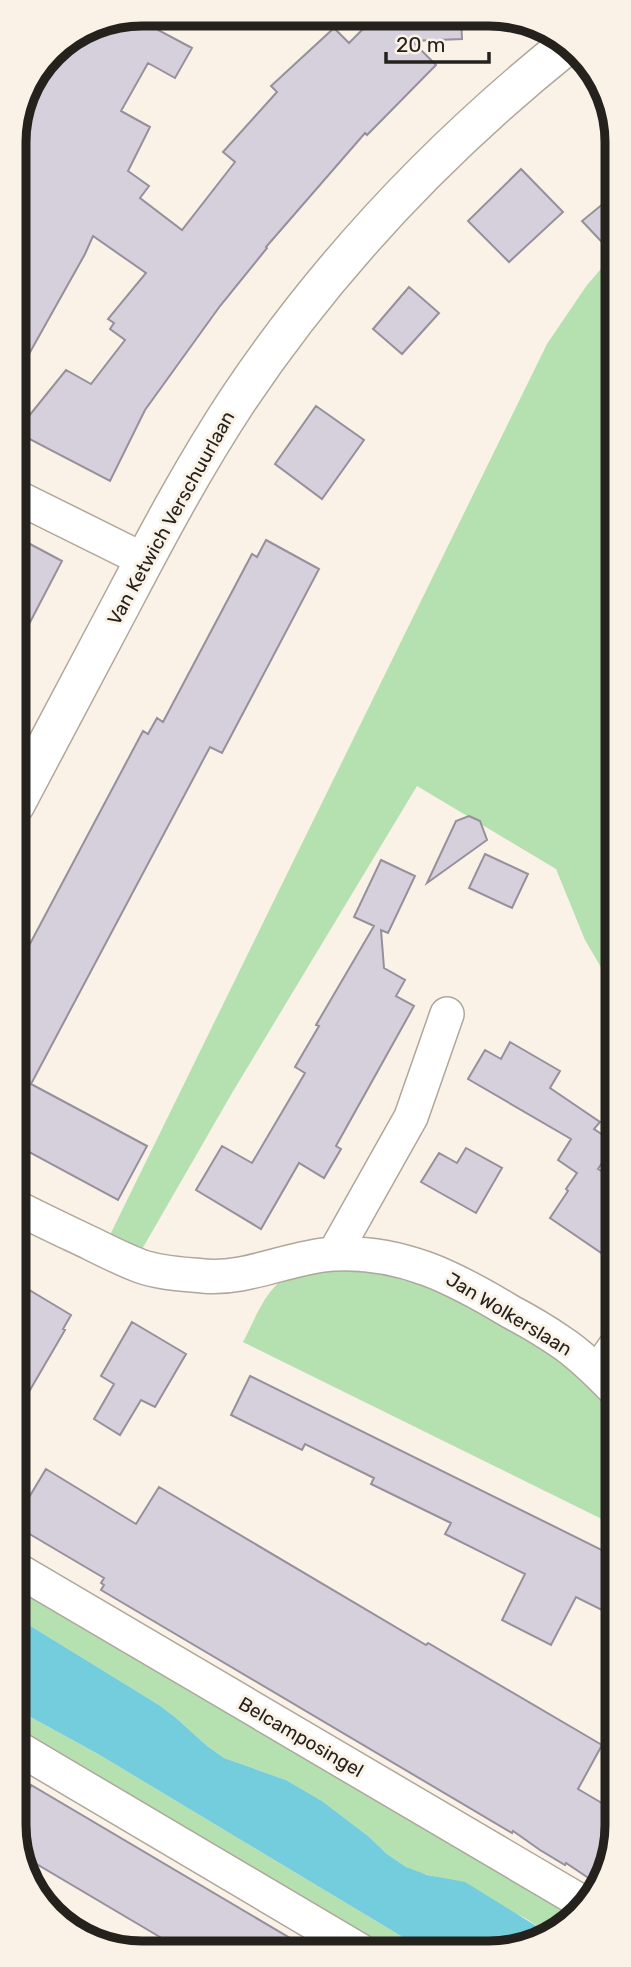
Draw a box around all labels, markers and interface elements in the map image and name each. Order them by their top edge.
scale bar [386,21,489,65]
text: 20 m [396,32,445,57]
street label: Van Ketwich Verschuurlaan [102,407,240,629]
street label: Jan Wolkerslaan [442,1267,576,1361]
street label: Belcamposingel [234,1692,368,1782]

